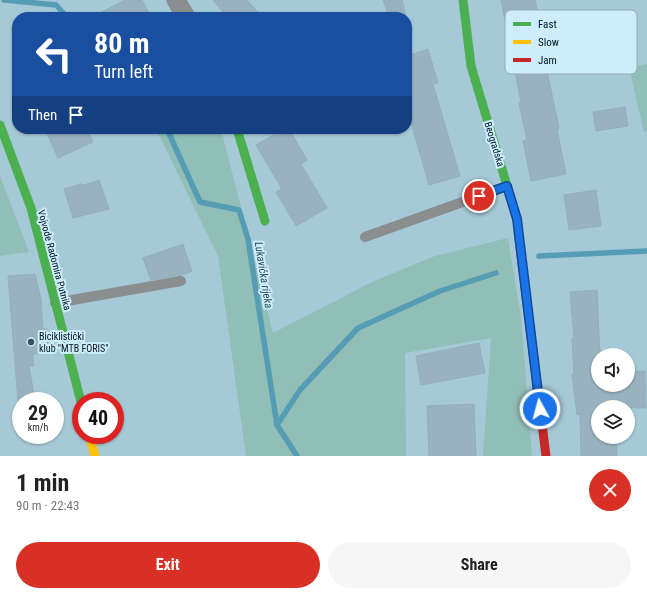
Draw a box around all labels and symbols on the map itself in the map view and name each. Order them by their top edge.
legend [505,10,637,74]
text: Fast [538,18,557,31]
text: Slow [538,36,559,49]
text: Jam [538,54,557,67]
street label: Beogradska [482,120,507,168]
pin [462,179,496,213]
street label: Vojvode Radomira Putnika [36,209,73,312]
water label: Lukavička rijeka [252,241,275,309]
place label: Biciklistički klub "MTB FORIS" [39,331,108,354]
marker: Biciklistički klub "MTB FORIS" [26,337,36,347]
position arrow [519,388,561,430]
speed limit sign: 40 [72,392,124,444]

